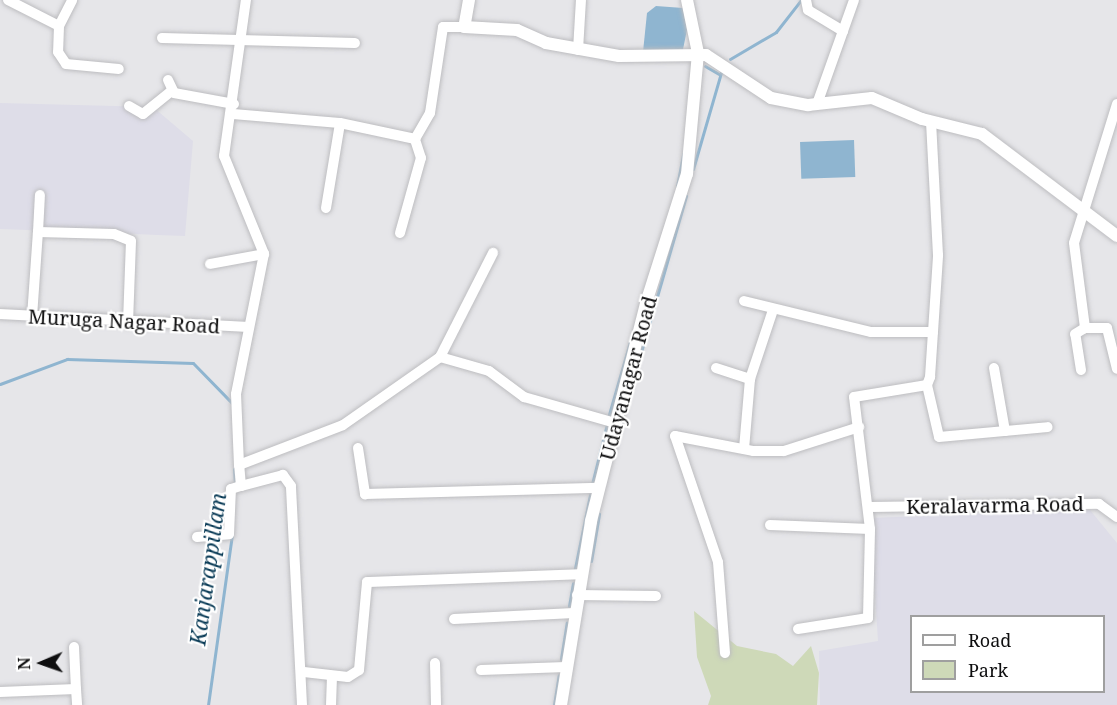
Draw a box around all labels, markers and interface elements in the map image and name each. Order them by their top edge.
street label: Udayanagar Road [595,293,661,463]
street label: Muruga Nagar Road [27,304,221,338]
water label: Kanjarappillam [185,491,231,647]
street label: Keralavarma Road [906,491,1084,519]
legend [910,615,1105,693]
text: Road [968,628,1011,652]
north arrow [12,633,72,693]
text: N [13,657,35,670]
text: Park [968,658,1008,682]

